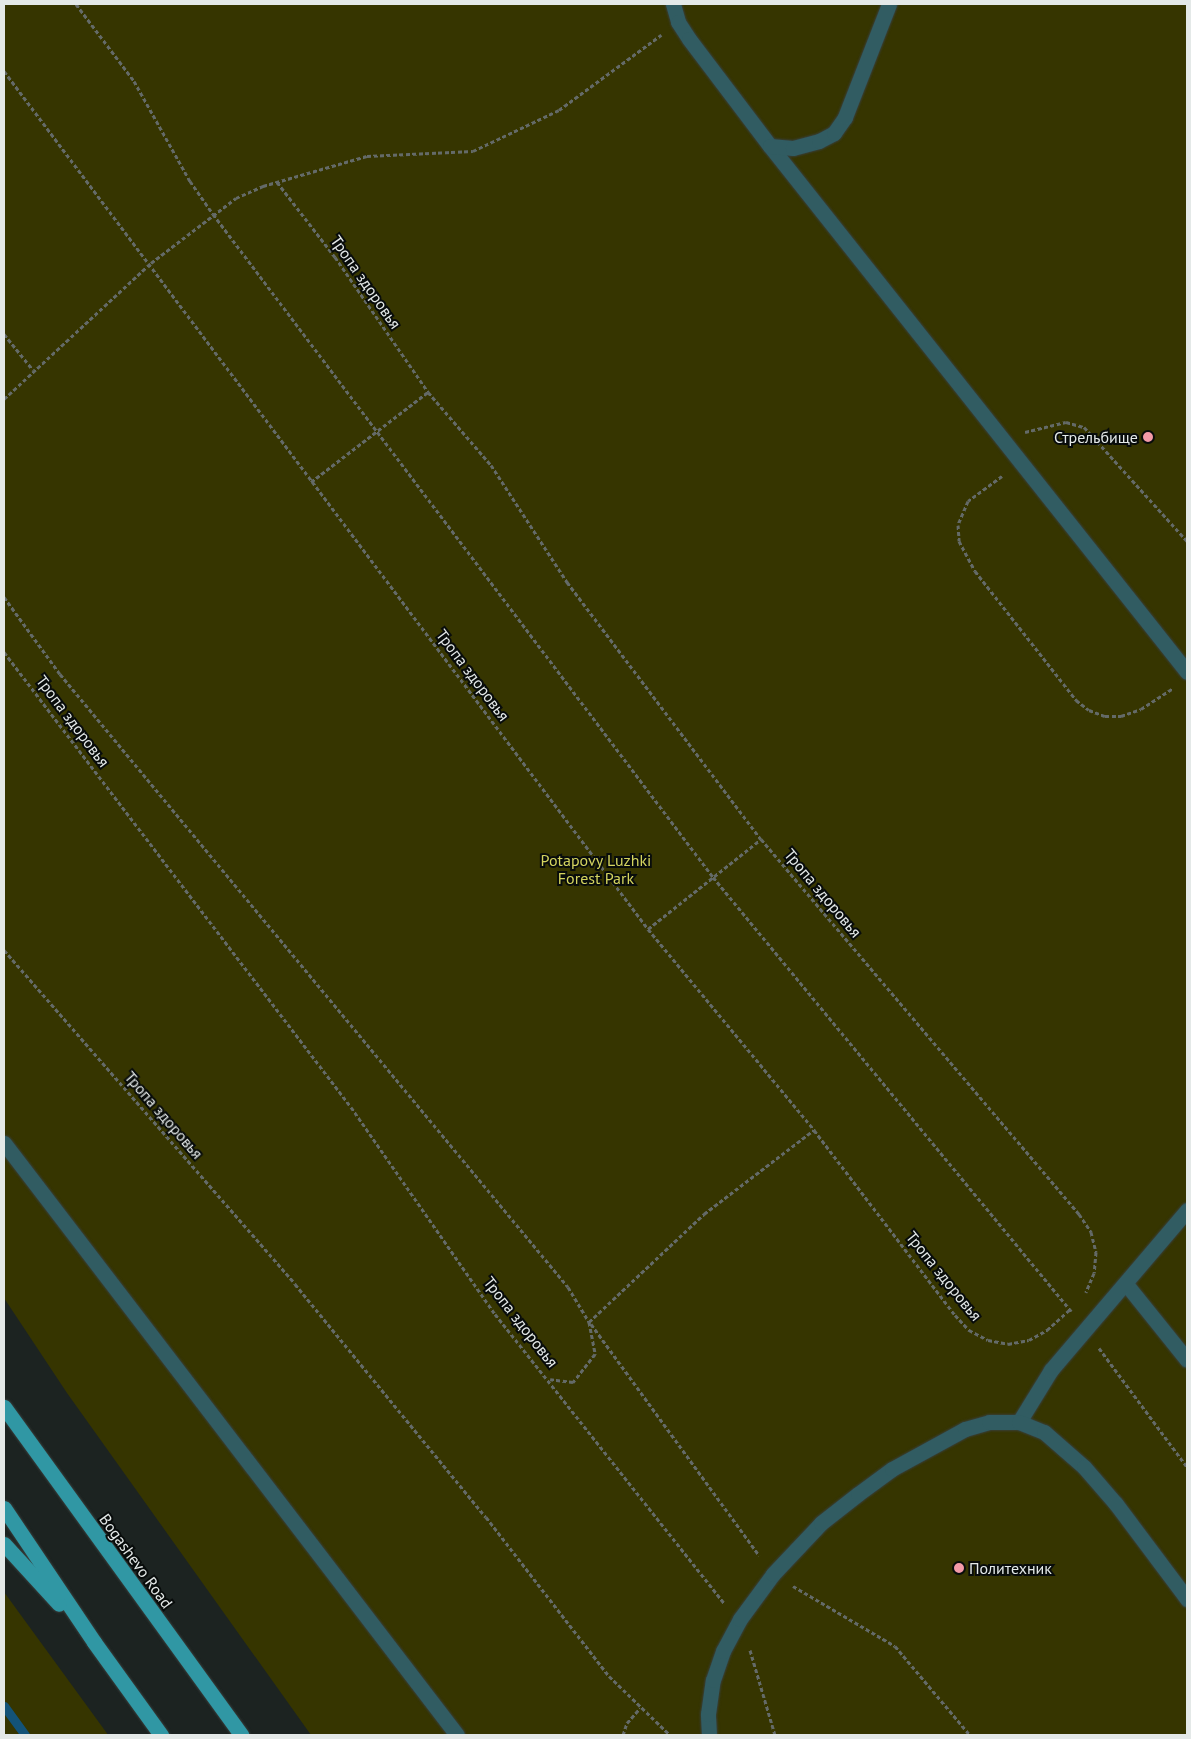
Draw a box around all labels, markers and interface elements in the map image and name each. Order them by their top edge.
street label: Тропа здоровья [327,232,405,332]
place label: Стрельбище [1054,427,1138,447]
marker: Стрельбище [1142,431,1154,443]
street label: Тропа здоровья [432,625,514,725]
street label: Тропа здоровья [32,671,114,771]
street label: Тропа здоровья [780,845,866,941]
park label: Potapovy Luzhki Forest Park [540,850,652,888]
street label: Тропа здоровья [121,1067,207,1163]
street label: Тропа здоровья [902,1227,986,1325]
street label: Тропа здоровья [480,1273,562,1371]
street label: Bogashevo Road [95,1510,177,1612]
place label: Политехник [969,1558,1052,1578]
marker: Политехник [953,1562,965,1574]

